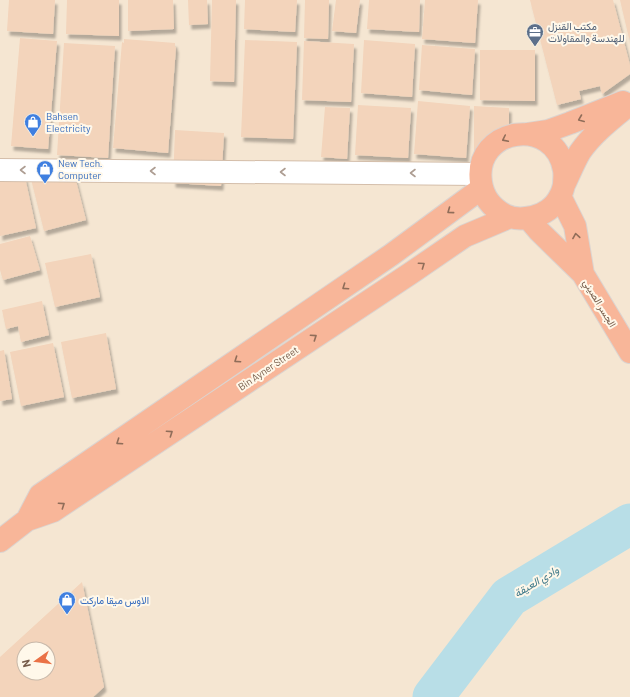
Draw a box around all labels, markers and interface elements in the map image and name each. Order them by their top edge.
place label: مكتب القنزل للهندسة والمقاولات [548,20,625,45]
office icon: مكتب القنزل للهندسة والمقاولات [525,22,545,47]
place label: Bahsen Electricity [46,110,91,134]
shop icon: Bahsen Electricity [23,112,43,137]
one-way arrow [577,114,585,122]
one-way arrow [501,134,509,141]
place label: New Tech. Computer [58,157,103,181]
shop icon: New Tech. Computer [35,159,55,184]
one-way arrow [20,166,26,175]
one-way arrow [150,167,156,175]
one-way arrow [280,168,286,176]
one-way arrow [410,169,416,177]
one-way arrow [448,206,455,213]
one-way arrow [573,233,581,239]
one-way arrow [417,263,424,270]
street label: الجسر الصيني [578,277,619,331]
one-way arrow [342,282,349,290]
one-way arrow [309,335,316,342]
street label: Bin Ayner Street [236,343,301,393]
one-way arrow [235,355,242,362]
one-way arrow [166,431,173,438]
one-way arrow [116,437,123,444]
one-way arrow [58,502,65,510]
water label: وادي العيقة [511,563,562,602]
shop icon: الاوس ميقا ماركت [57,590,77,615]
place label: الاوس ميقا ماركت [80,594,149,607]
north arrow [16,641,56,681]
text: N [19,658,33,669]

